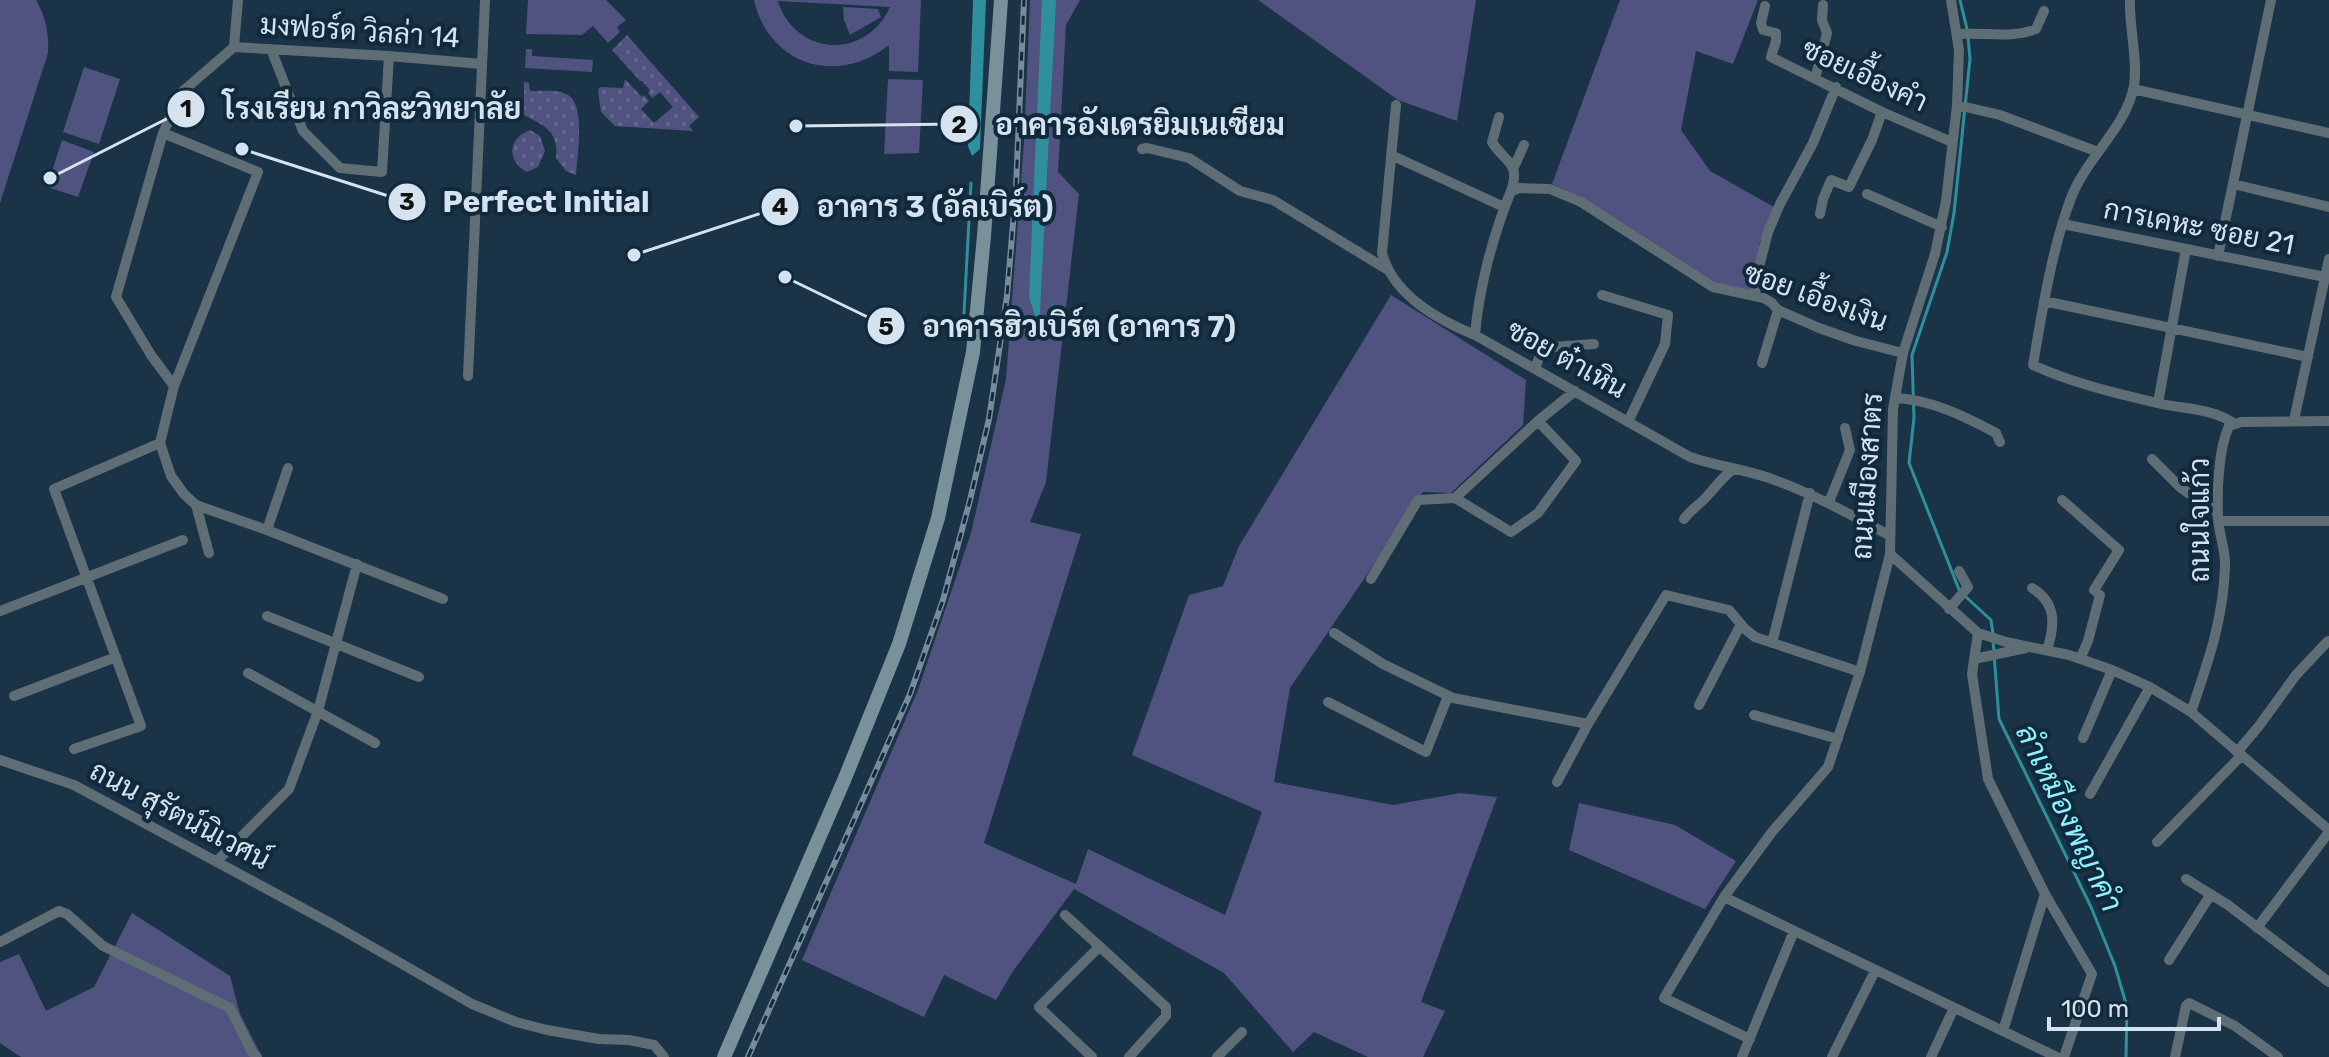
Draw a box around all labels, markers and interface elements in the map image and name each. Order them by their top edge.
street label: มงฟอร์ด วิลล่า 14 [259,5,461,54]
street label: ซอยเอื้องคำ [1797,24,1936,118]
callout: โรงเรียน กาวิละวิทยาลัย [166,82,537,136]
text: โรงเรียน กาวิละวิทยาลัย [221,88,521,127]
text: 1 [180,95,192,123]
callout: อาคารอังเดรยิมเนเซียม [939,97,1301,151]
text: อาคารอังเดรยิมเนเซียม [995,105,1285,143]
text: 2 [951,111,967,139]
callout: Perfect Initial [387,175,666,229]
callout: อาคาร 3 (อัลเบิร์ต) [760,180,1069,234]
text: Perfect Initial [443,184,650,220]
text: อาคาร 3 (อัลเบิร์ต) [817,187,1054,225]
text: 3 [399,188,415,216]
street label: การเคหะ ซอย 21 [2101,192,2297,262]
text: 4 [772,193,788,221]
street label: ซอย เอื้องเงิน [1740,248,1895,338]
callout: อาคารฮิวเบิร์ต (อาคาร 7) [866,299,1253,353]
text: อาคารฮิวเบิร์ต (อาคาร 7) [922,307,1236,345]
street label: ซอย ต๋าเหิน [1502,312,1633,405]
text: 5 [878,313,894,341]
street label: ถนนเมืองสาตร [1843,391,1889,561]
street label: ถนนใจแก้ว [2180,458,2216,582]
water label: ลำเหมืองพญาคำ [2008,718,2131,917]
street label: ถนน สุรัตน์นิเวศน์ [83,751,277,879]
scale bar [2049,981,2219,1031]
text: 100 m [2061,995,2129,1023]

